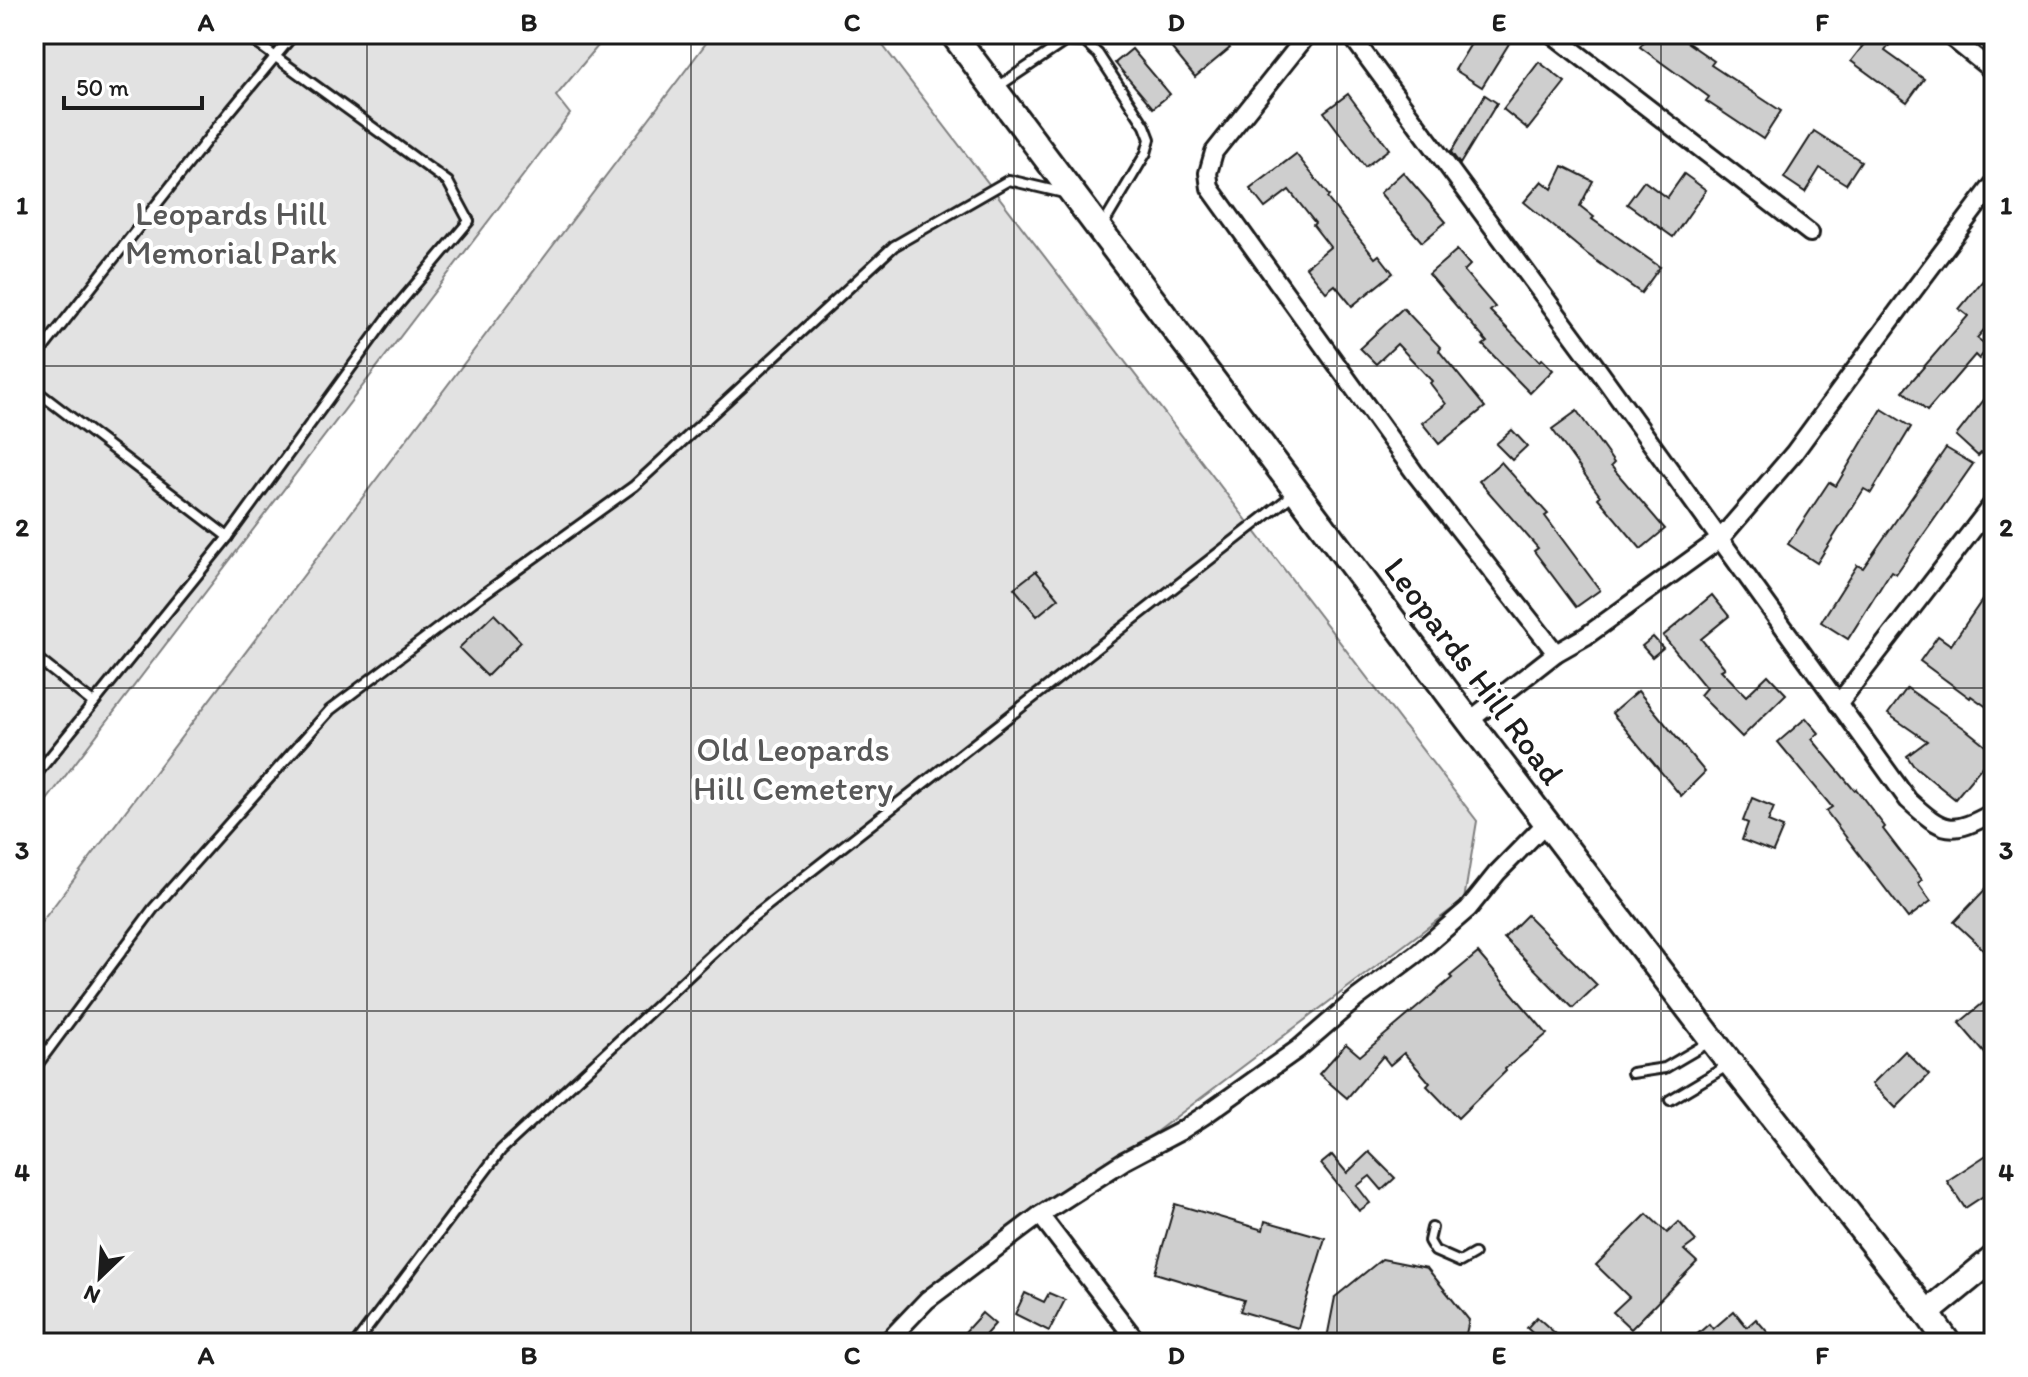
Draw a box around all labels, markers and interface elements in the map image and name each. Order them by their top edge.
text: A [197,6,215,38]
text: B [521,6,538,38]
text: C [844,6,861,38]
text: D [1167,6,1185,38]
text: E [1492,6,1506,38]
text: F [1815,6,1829,38]
scale bar [64,60,202,110]
text: 50 m [76,73,129,102]
text: 1 [16,189,28,221]
text: 1 [2000,189,2012,221]
park label: Leopards Hill Memorial Park [125,193,337,273]
text: 2 [15,511,29,543]
text: 2 [1999,511,2013,543]
street label: Leopards Hill Road [1375,549,1573,793]
park label: Old Leopards Hill Cemetery [693,729,893,809]
text: 3 [15,834,29,866]
text: 3 [1999,834,2013,866]
text: 4 [14,1156,30,1188]
text: 4 [1998,1156,2014,1188]
north arrow [60,1237,140,1317]
text: N [79,1279,104,1310]
text: A [197,1339,215,1371]
text: B [521,1339,538,1371]
text: C [844,1339,861,1371]
text: D [1167,1339,1185,1371]
text: E [1492,1339,1506,1371]
text: F [1815,1339,1829,1371]

